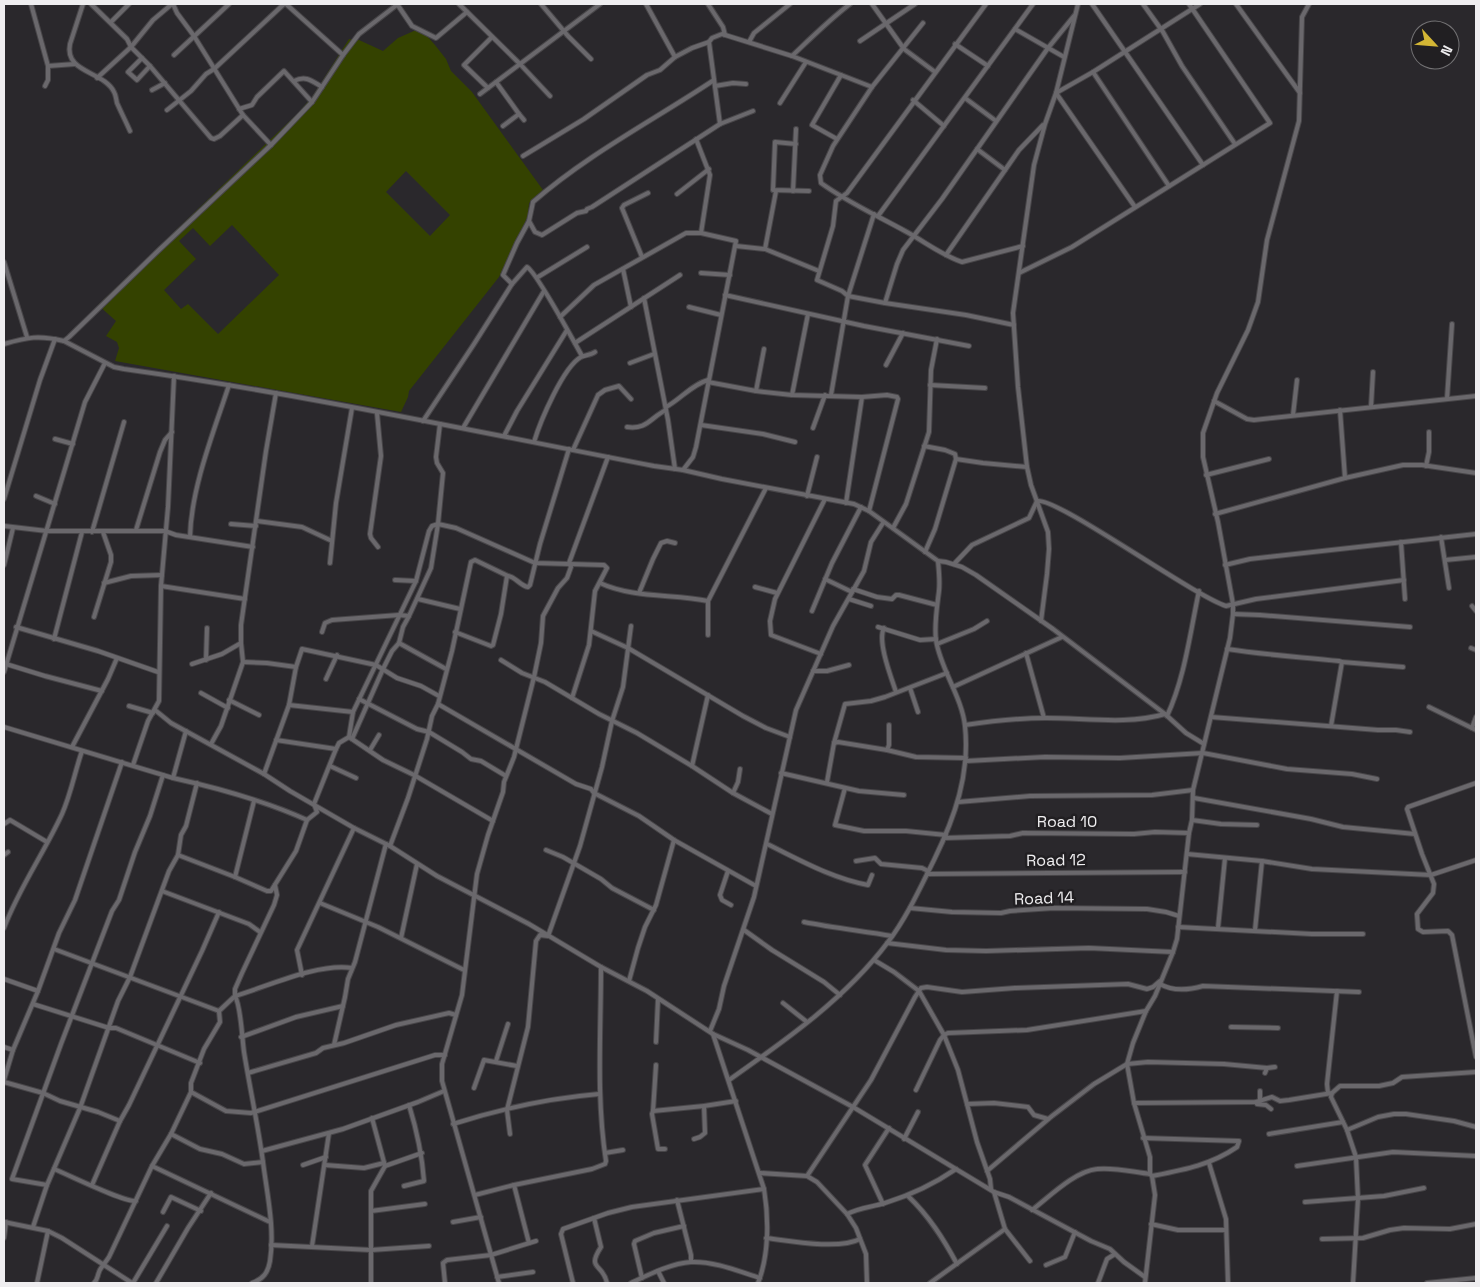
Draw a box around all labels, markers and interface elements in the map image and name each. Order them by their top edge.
north arrow [1410,20,1460,70]
text: N [1437,43,1457,59]
street label: Road 10 [1037,811,1097,832]
street label: Road 12 [1026,849,1086,871]
street label: Road 14 [1014,886,1074,910]

